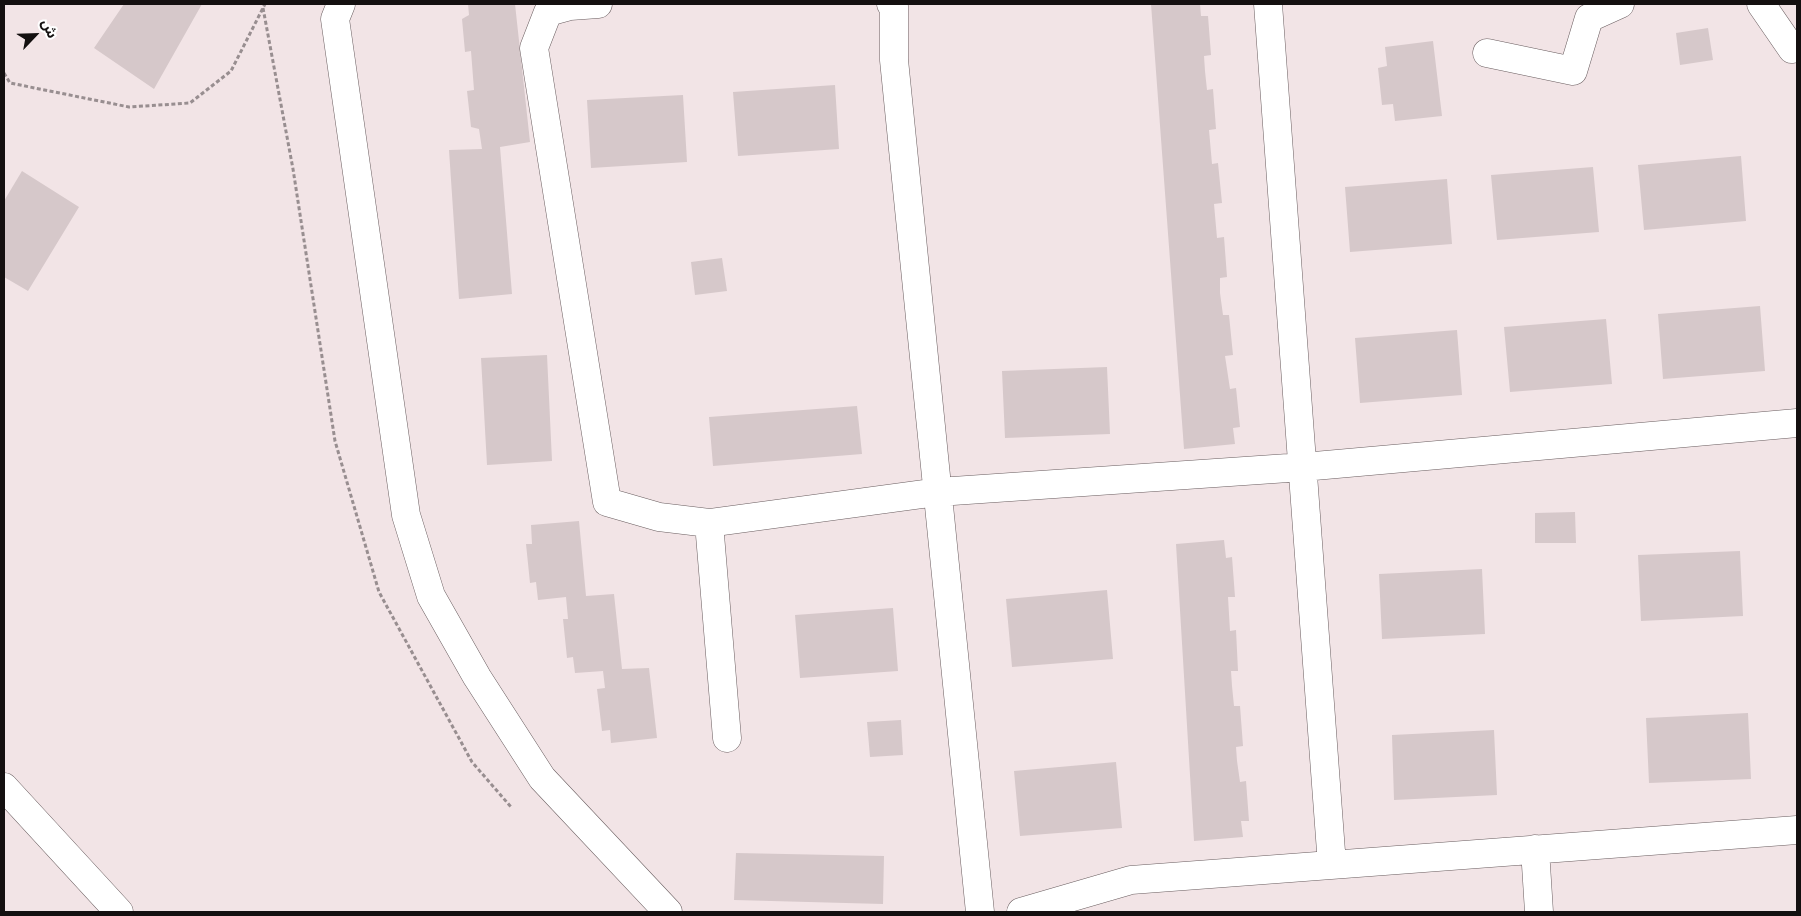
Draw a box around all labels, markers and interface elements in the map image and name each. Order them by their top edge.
north arrow [10,10,60,60]
text: ش [37,16,61,41]

